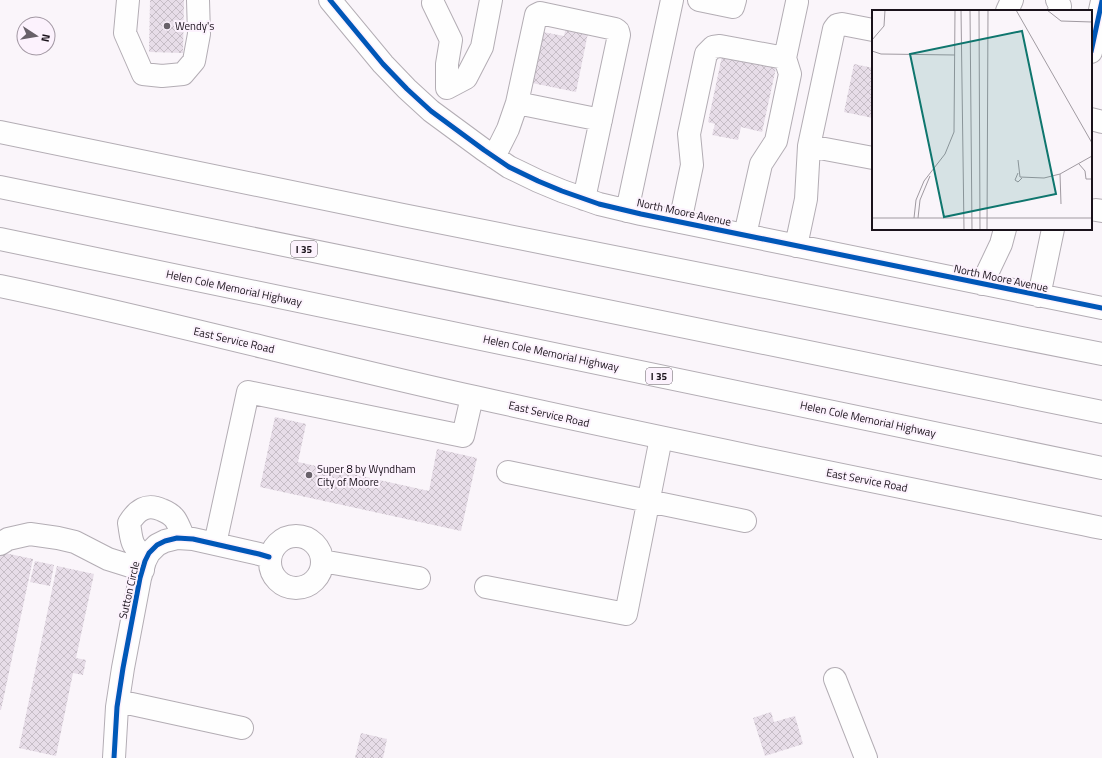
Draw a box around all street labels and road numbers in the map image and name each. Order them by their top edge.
street label: North Moore Avenue [635,194,733,230]
road number: I 35 [291,241,317,257]
street label: North Moore Avenue [952,260,1050,296]
street label: Helen Cole Memorial Highway [165,266,304,310]
street label: East Service Road [192,323,276,357]
street label: Helen Cole Memorial Highway [482,331,621,375]
road number: I 35 [646,368,672,384]
street label: East Service Road [507,397,591,431]
street label: Helen Cole Memorial Highway [799,397,938,441]
street label: East Service Road [825,464,909,496]
street label: Sutton Circle [115,559,143,620]

